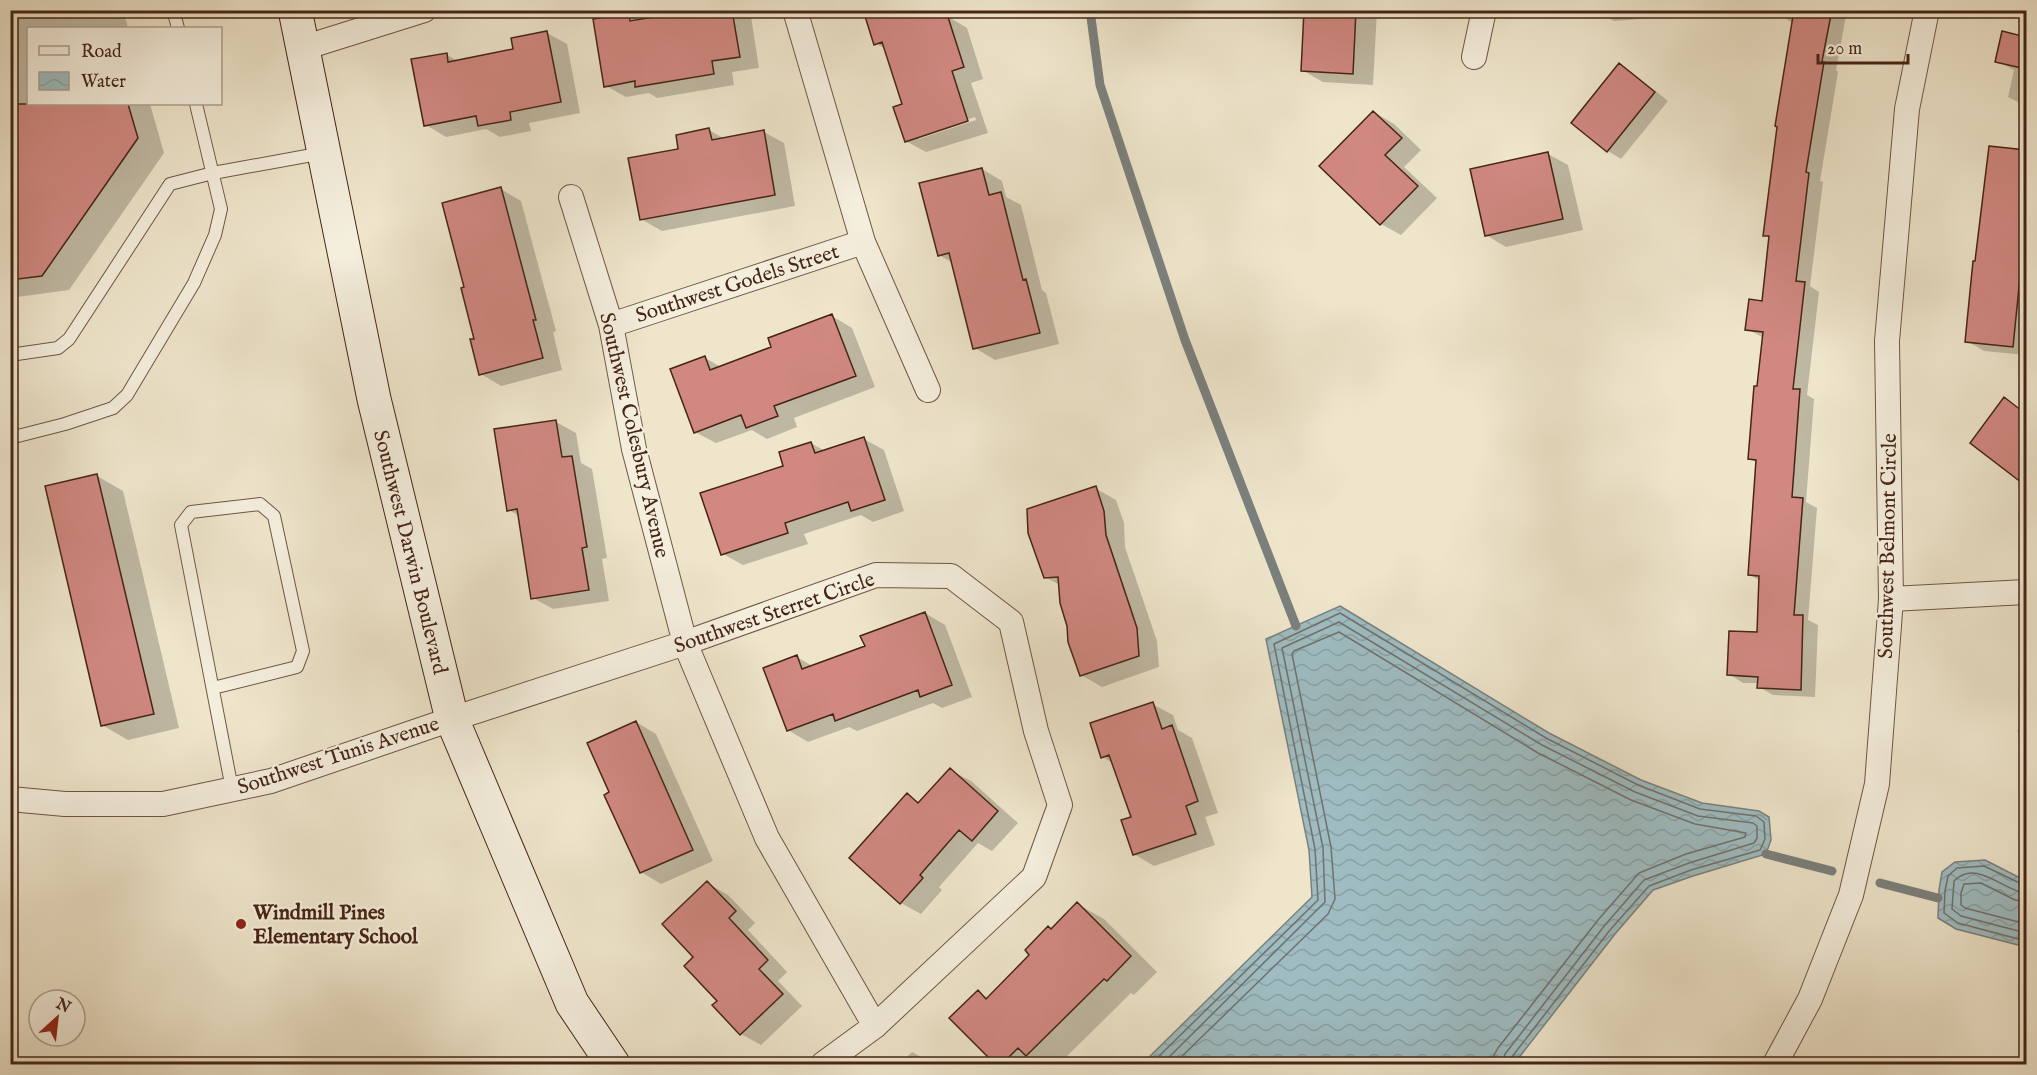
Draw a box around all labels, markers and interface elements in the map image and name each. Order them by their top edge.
legend [27,27,222,105]
scale bar [1818,27,1908,65]
text: 20 m [1827,38,1862,61]
text: Road [81,41,122,64]
text: Water [81,71,126,94]
street label: Southwest Godels Street [632,239,843,330]
street label: Southwest Colesbury Avenue [592,310,675,561]
street label: Southwest Darwin Boulevard [366,427,453,678]
street label: Southwest Belmont Circle [1873,433,1904,659]
street label: Southwest Sterret Circle [671,566,879,660]
street label: Southwest Tunis Avenue [234,711,443,802]
place label: Windmill Pines Elementary School [252,900,419,951]
marker: Windmill Pines Elementary School [234,917,248,931]
north arrow [27,988,87,1048]
text: N [51,994,74,1019]

